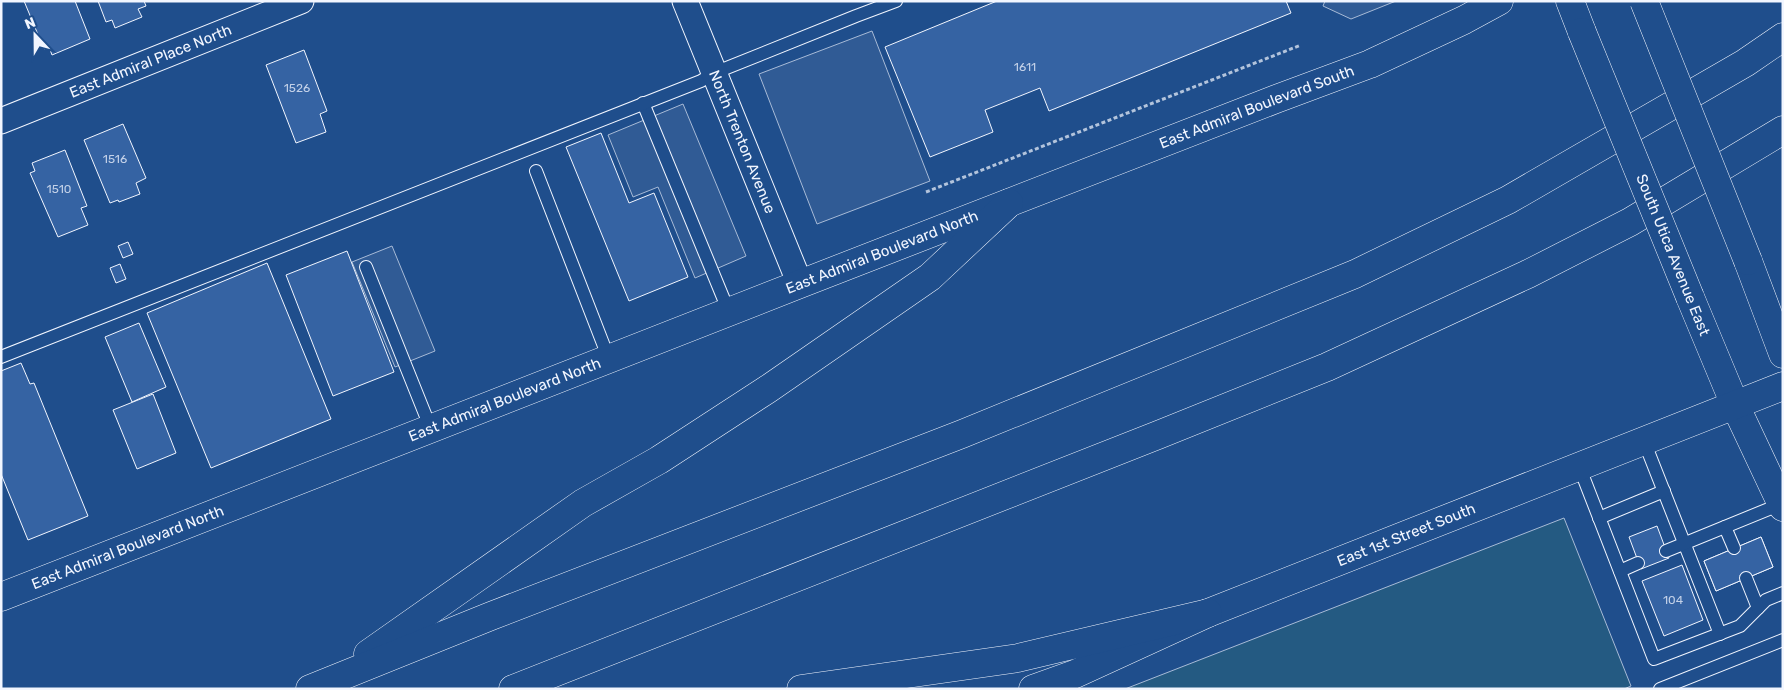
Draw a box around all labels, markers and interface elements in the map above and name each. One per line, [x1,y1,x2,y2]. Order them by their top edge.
north arrow [10,10,60,60]
text: N [22,14,38,33]
street label: East Admiral Place North [67,21,234,102]
house number: 1611 [1014,60,1036,74]
street label: East Admiral Boulevard South [1157,62,1357,152]
street label: North Trenton Avenue [705,68,779,216]
house number: 1526 [284,81,310,95]
house number: 1516 [103,152,127,166]
street label: South Utica Avenue East [1632,172,1714,338]
house number: 1510 [47,182,71,196]
street label: East Admiral Boulevard North [783,207,981,298]
street label: East Admiral Boulevard North [406,354,603,445]
street label: East 1st Street South [1334,499,1478,570]
street label: East Admiral Boulevard North [29,502,226,593]
house number: 104 [1663,593,1684,607]

